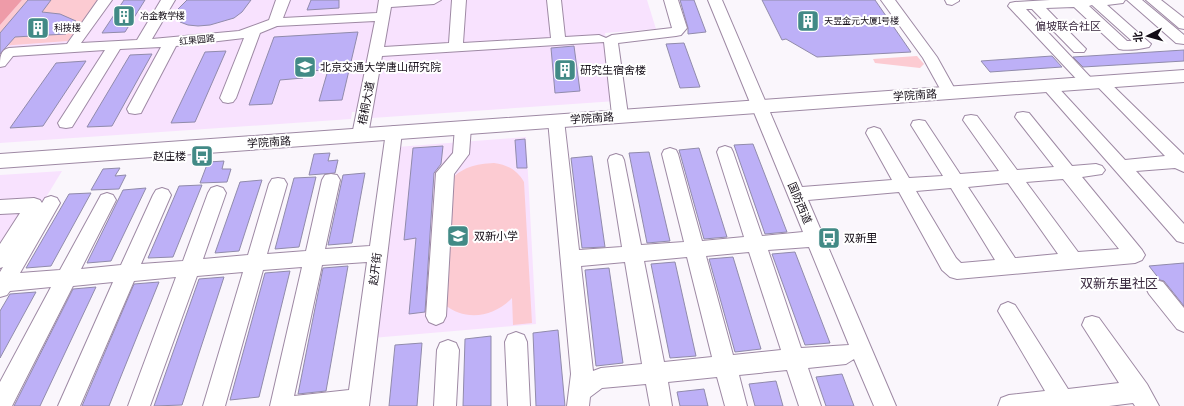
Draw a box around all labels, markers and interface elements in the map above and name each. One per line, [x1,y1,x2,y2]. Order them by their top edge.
building icon: 冶金教学楼 [111,3,137,29]
building icon: 天昱金元大厦1号楼 [795,8,821,34]
place label: 冶金教学楼 [140,11,185,22]
building icon: 科技楼 [25,15,51,41]
place label: 天昱金元大厦1号楼 [824,16,899,27]
north arrow [1128,16,1168,56]
district label: 偏坡联合社区 [1035,20,1101,33]
place label: 科技楼 [54,23,81,34]
text: 北 [1132,31,1146,43]
street label: 红果园路 [179,33,216,48]
school or university icon: 北京交通大学唐山研究院 [292,54,318,80]
building icon: 研究生宿舍楼 [552,57,578,83]
place label: 北京交通大学唐山研究院 [320,61,441,74]
place label: 研究生宿舍楼 [580,64,646,77]
street label: 梧桐大道 [356,80,377,126]
street label: 学院南路 [893,87,937,104]
street label: 学院南路 [570,110,614,127]
street label: 学院南路 [247,134,291,151]
bus stop icon: 赵庄楼 [189,143,215,169]
place label: 赵庄楼 [153,150,186,163]
street label: 国防西道 [785,180,814,226]
school or university icon: 双新小学 [445,223,471,249]
bus stop icon: 双新里 [816,225,842,251]
place label: 双新小学 [474,230,518,243]
place label: 双新里 [844,232,877,245]
street label: 赵开街 [367,252,384,286]
district label: 双新东里社区 [1080,276,1158,292]

